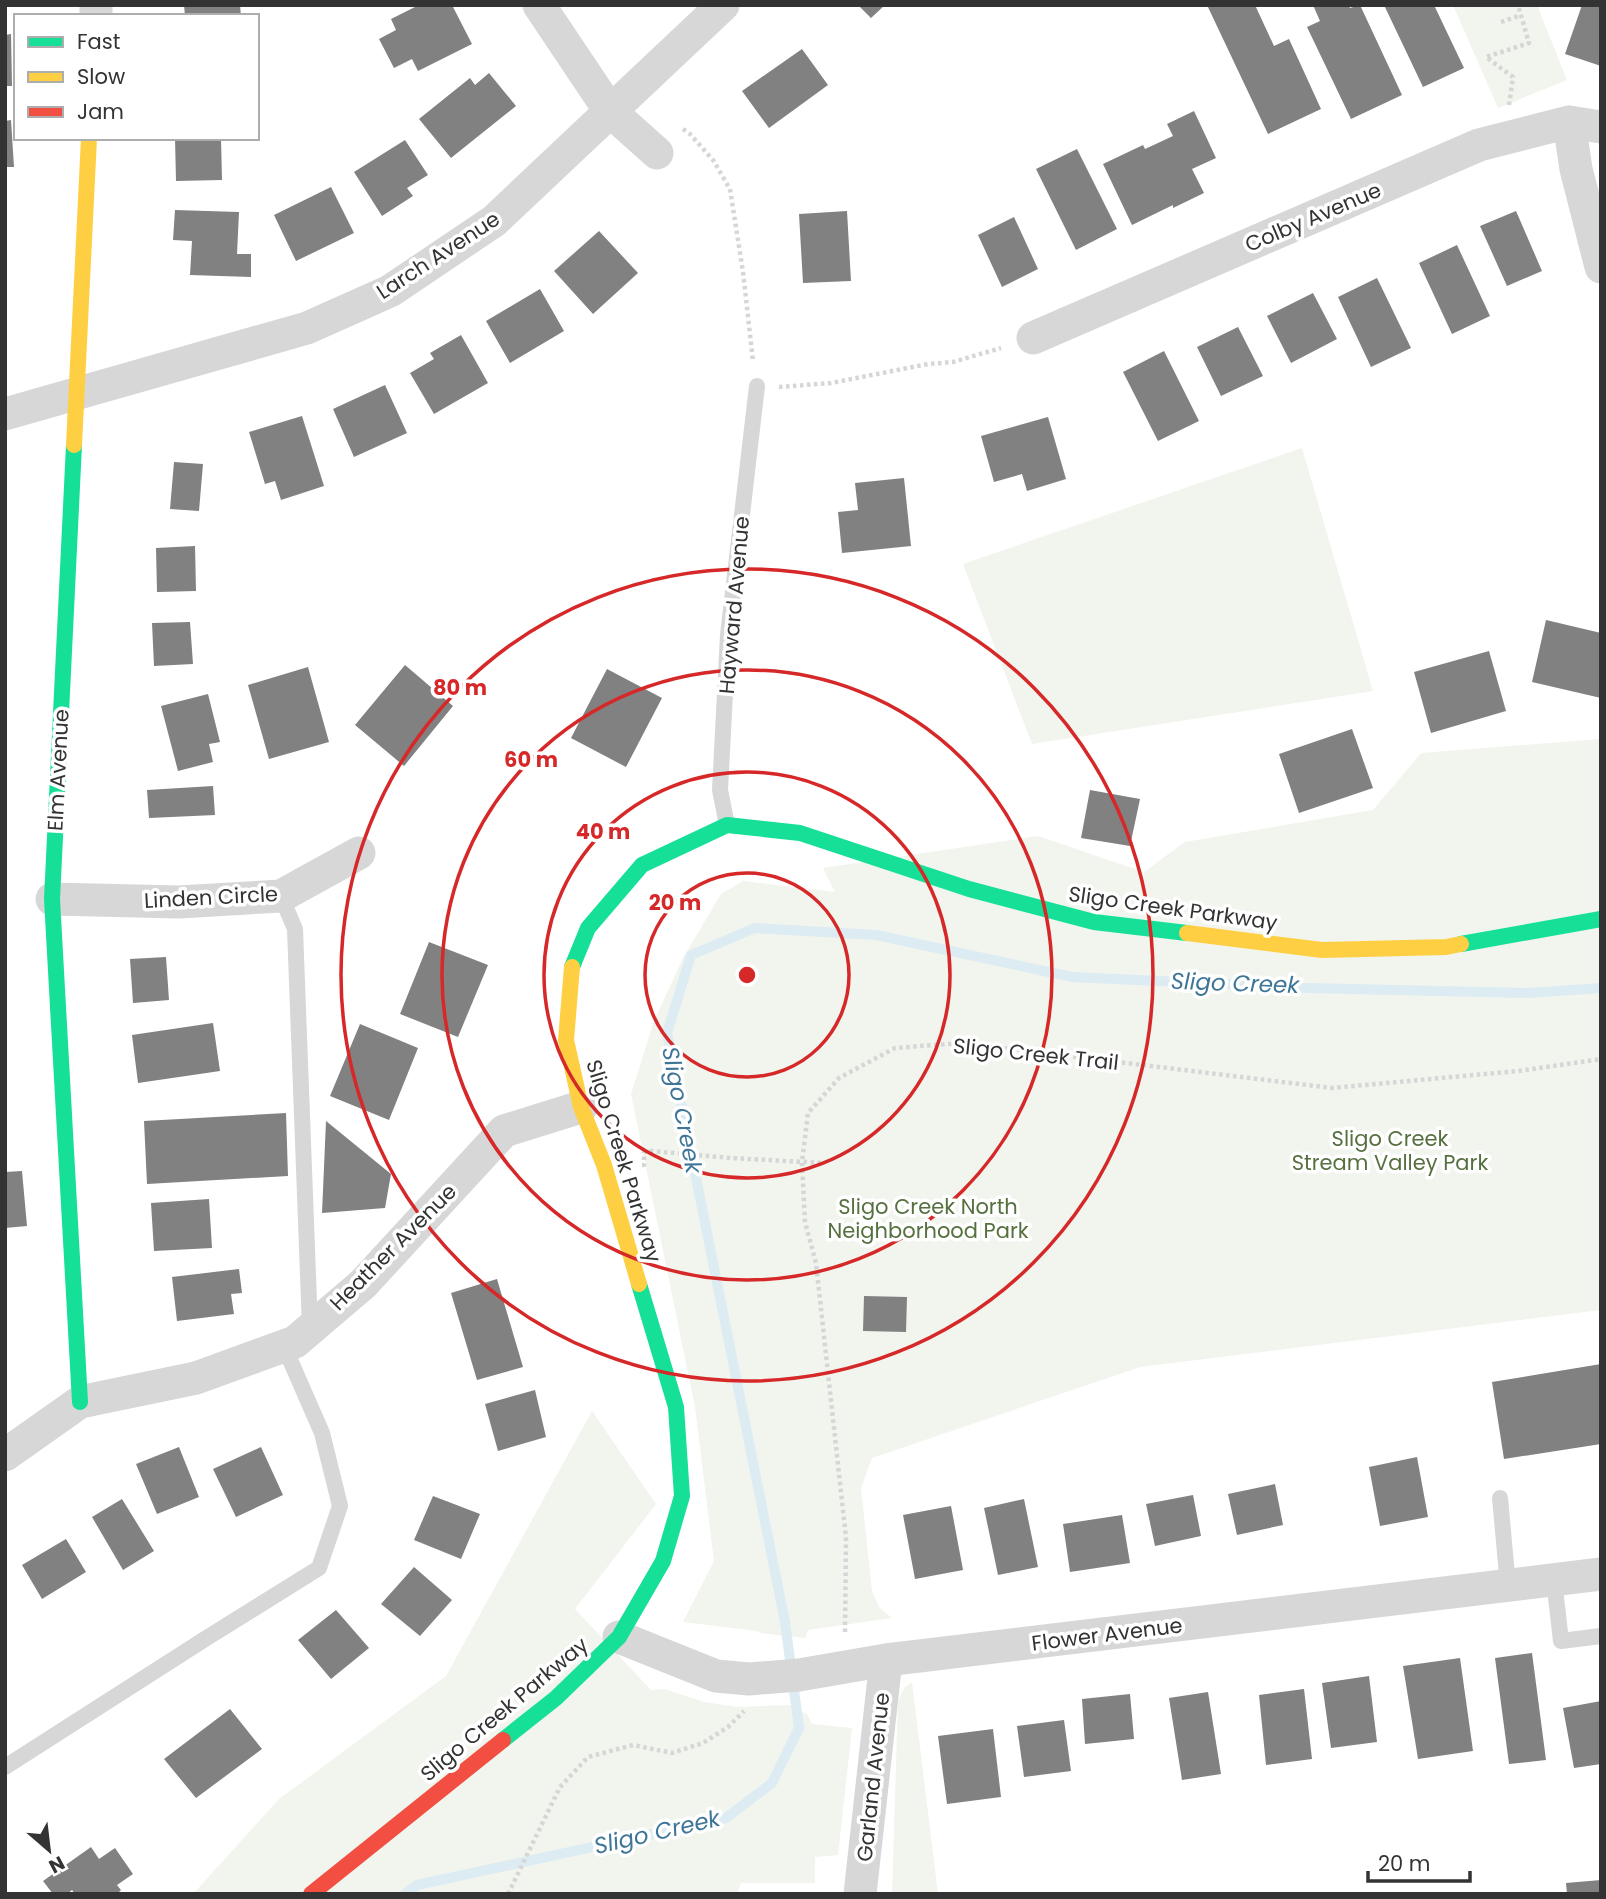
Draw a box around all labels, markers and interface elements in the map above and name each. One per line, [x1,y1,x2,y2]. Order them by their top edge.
legend [14,14,259,140]
text: Fast [77,27,120,56]
text: Slow [77,62,125,91]
text: Jam [77,97,124,126]
street label: Colby Avenue [1240,175,1386,259]
street label: Larch Avenue [371,204,505,306]
street label: Hayward Avenue [712,515,756,695]
text: 80 m [433,673,487,702]
street label: Elm Avenue [40,708,76,832]
text: 60 m [504,745,558,774]
text: 40 m [576,817,630,846]
street label: Linden Circle [143,879,279,915]
street label: Sligo Creek Parkway [1067,879,1279,937]
text: 20 m [649,888,701,917]
centre of rings [735,963,759,987]
water label: Sligo Creek [1170,965,1301,1001]
street label: Sligo Creek Trail [952,1031,1120,1077]
water label: Sligo Creek [654,1044,710,1177]
street label: Sligo Creek Parkway [579,1056,669,1266]
park label: Sligo Creek Stream Valley Park [1292,1124,1488,1177]
street label: Heather Avenue [323,1177,463,1317]
park label: Sligo Creek North Neighborhood Park [827,1192,1029,1245]
street label: Flower Avenue [1030,1610,1184,1658]
street label: Sligo Creek Parkway [414,1630,594,1788]
street label: Garland Avenue [850,1691,896,1863]
water label: Sligo Creek [591,1802,724,1862]
north arrow [14,1815,84,1885]
scale bar [1368,1840,1470,1884]
text: N [44,1849,69,1880]
text: 20 m [1378,1849,1431,1878]

